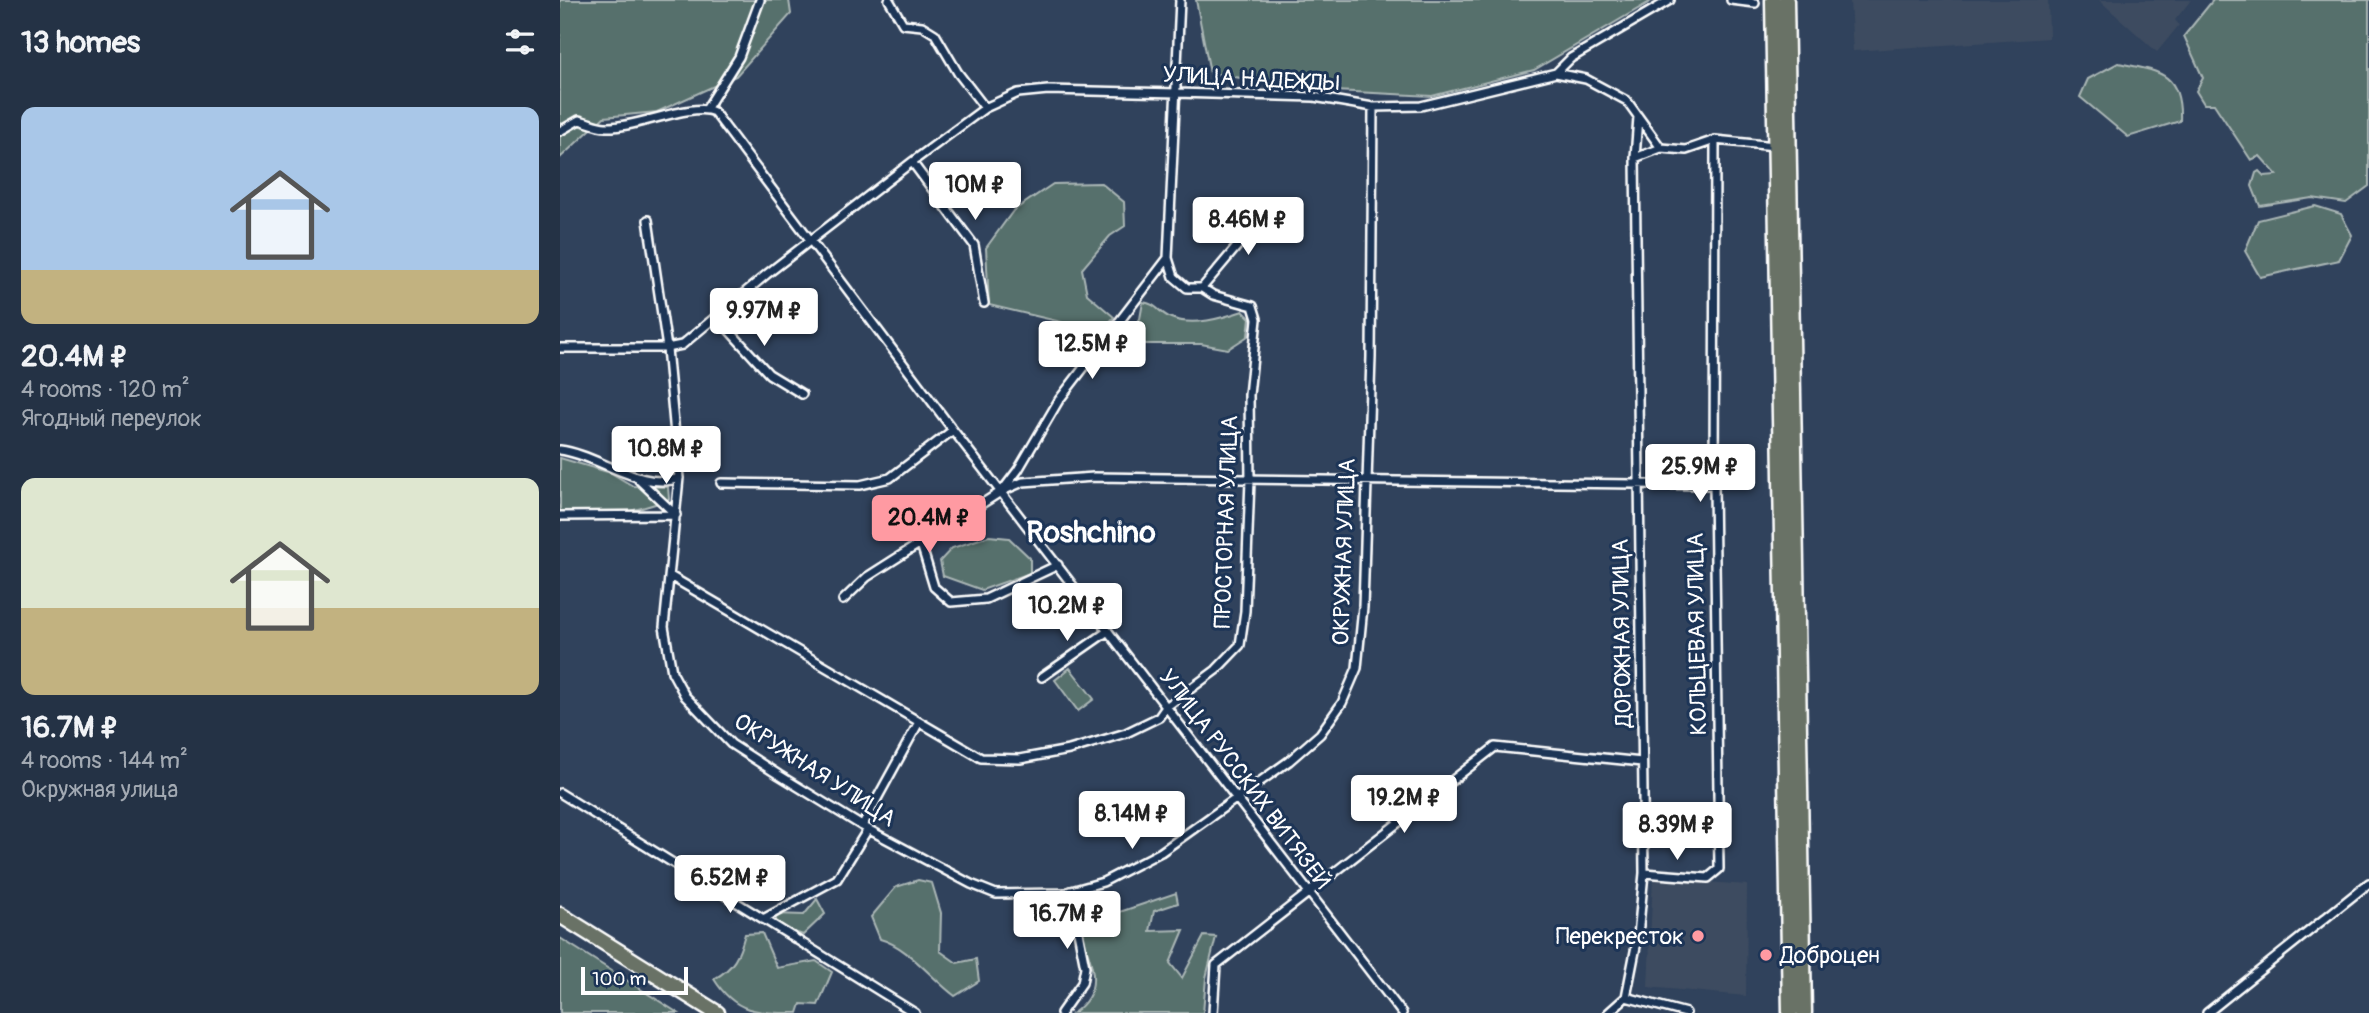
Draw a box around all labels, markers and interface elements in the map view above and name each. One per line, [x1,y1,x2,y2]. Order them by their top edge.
icon: filters [501,23,539,61]
text: 13 homes [21,24,140,61]
street label: УЛИЦА НАДЕЖДЫ [1162,60,1340,98]
icon: home [217,152,343,278]
pin: 10M ₽ [926,162,1024,222]
text: 10M ₽ [945,170,1005,199]
pin: 8.46M ₽ [1183,198,1313,257]
text: 8.46M ₽ [1209,205,1287,234]
pin: 9.97M ₽ [699,288,829,348]
text: 9.97M ₽ [726,296,802,325]
pin: 12.5M ₽ [1027,322,1157,381]
text: 12.5M ₽ [1055,329,1129,358]
text: 20.4M ₽ [21,338,128,375]
text: 4 rooms · 120 m² [21,375,190,404]
text: Ягодный переулок [21,404,202,433]
street label: ПРОСТОРНАЯ УЛИЦА [1208,415,1244,629]
pin: 10.8M ₽ [601,426,731,486]
text: 10.8M ₽ [628,434,704,463]
pin: 25.9M ₽ [1635,444,1765,504]
text: 25.9M ₽ [1661,452,1739,481]
street label: ОКРУЖНАЯ УЛИЦА [1326,458,1362,646]
pin: 20.4M ₽ [864,496,994,555]
text: 20.4M ₽ [888,503,970,532]
district label: Roshchino [1026,514,1156,551]
icon: home [217,523,343,649]
street label: КОЛЬЦЕВАЯ УЛИЦА [1681,532,1713,736]
street label: ДОРОЖНАЯ УЛИЦА [1606,538,1638,729]
pin: 10.2M ₽ [1002,584,1132,643]
text: 10.2M ₽ [1028,591,1106,620]
street label: УЛИЦА РУССКИХ ВИТЯЗЕЙ [1153,663,1337,895]
street label: ОКРУЖНАЯ УЛИЦА [729,707,902,833]
text: 16.7M ₽ [21,709,119,746]
text: 4 rooms · 144 m² [21,746,188,775]
text: Окружная улица [21,775,178,804]
pin: 19.2M ₽ [1339,776,1469,835]
text: 19.2M ₽ [1367,783,1441,812]
pin: 8.14M ₽ [1067,792,1197,851]
text: 8.14M ₽ [1095,799,1169,828]
pin: 8.39M ₽ [1612,802,1742,862]
text: 8.39M ₽ [1639,810,1715,839]
pin: 6.52M ₽ [665,856,795,915]
text: 6.52M ₽ [690,863,770,892]
pin: 16.7M ₽ [1002,892,1132,951]
text: 16.7M ₽ [1030,899,1104,928]
place label: Перекресток [1556,922,1684,951]
marker: Перекресток [1690,928,1706,944]
place label: Доброцен [1779,941,1880,970]
marker: Доброцен [1758,947,1774,963]
scale bar [581,964,688,996]
text: 100 m [592,967,646,991]

